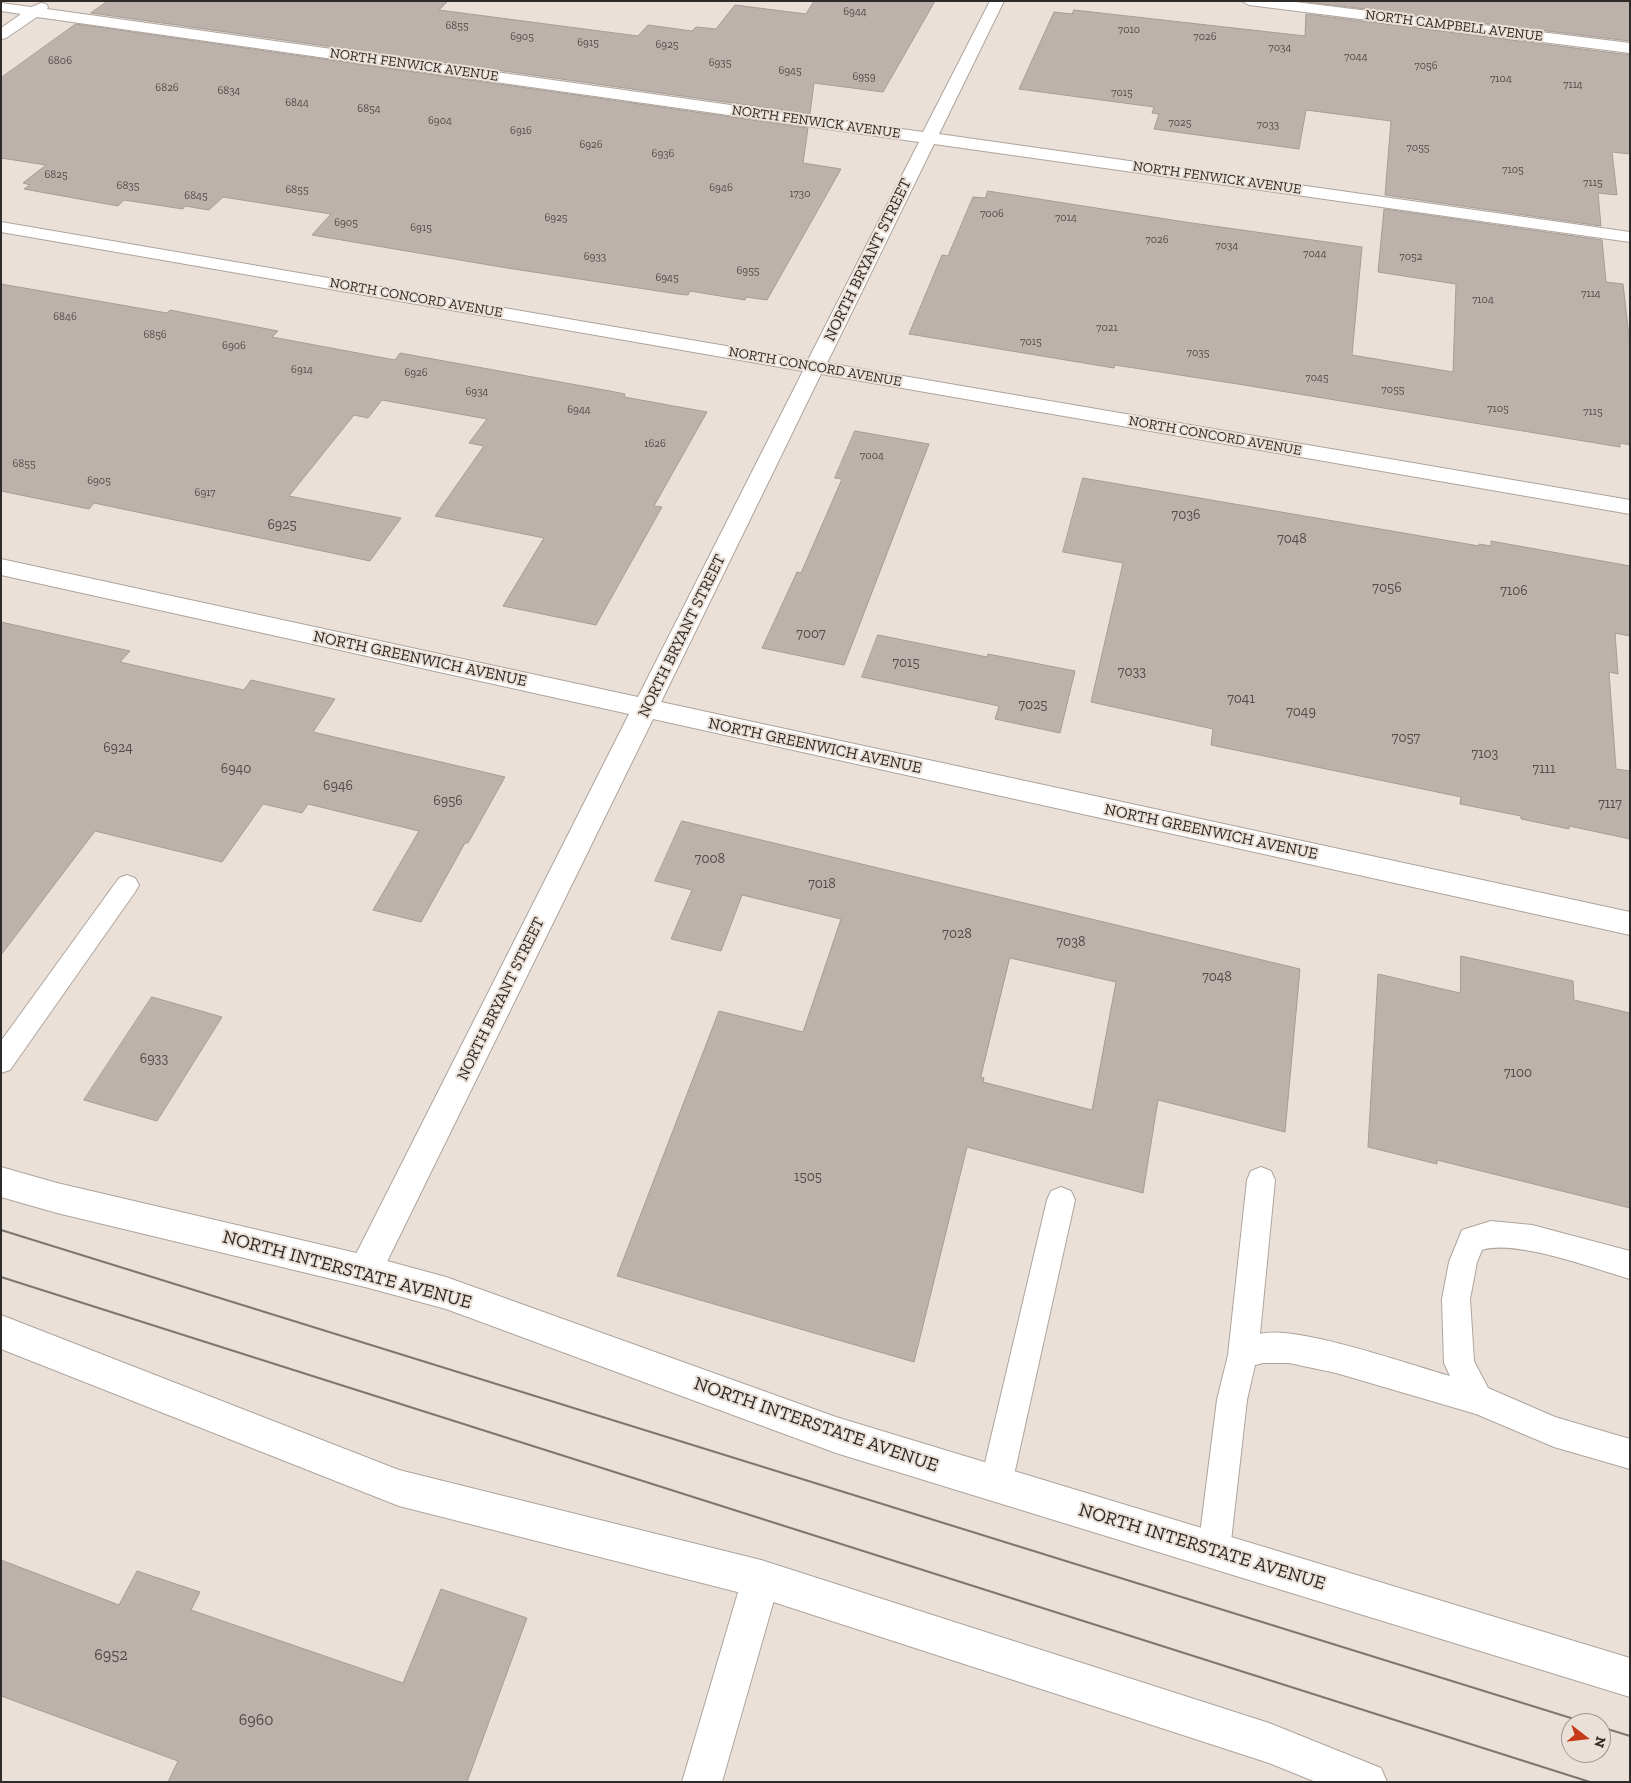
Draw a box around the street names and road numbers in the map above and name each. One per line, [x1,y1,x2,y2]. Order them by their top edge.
street label: NORTH CAMPBELL AVENUE [1364,7,1544,45]
street label: NORTH FENWICK AVENUE [329,45,499,85]
street label: NORTH FENWICK AVENUE [731,102,901,142]
street label: NORTH FENWICK AVENUE [1132,158,1302,198]
street label: NORTH BRYANT STREET [820,175,916,345]
street label: NORTH CONCORD AVENUE [328,275,504,321]
street label: NORTH CONCORD AVENUE [727,344,903,390]
street label: NORTH CONCORD AVENUE [1127,413,1303,459]
street label: NORTH BRYANT STREET [634,551,730,721]
street label: NORTH GREENWICH AVENUE [312,627,528,691]
street label: NORTH GREENWICH AVENUE [707,714,923,778]
street label: NORTH GREENWICH AVENUE [1103,800,1319,864]
street label: NORTH BRYANT STREET [453,914,549,1084]
street label: NORTH INTERSTATE AVENUE [220,1226,474,1314]
street label: NORTH INTERSTATE AVENUE [691,1372,941,1478]
street label: NORTH INTERSTATE AVENUE [1076,1499,1328,1595]

